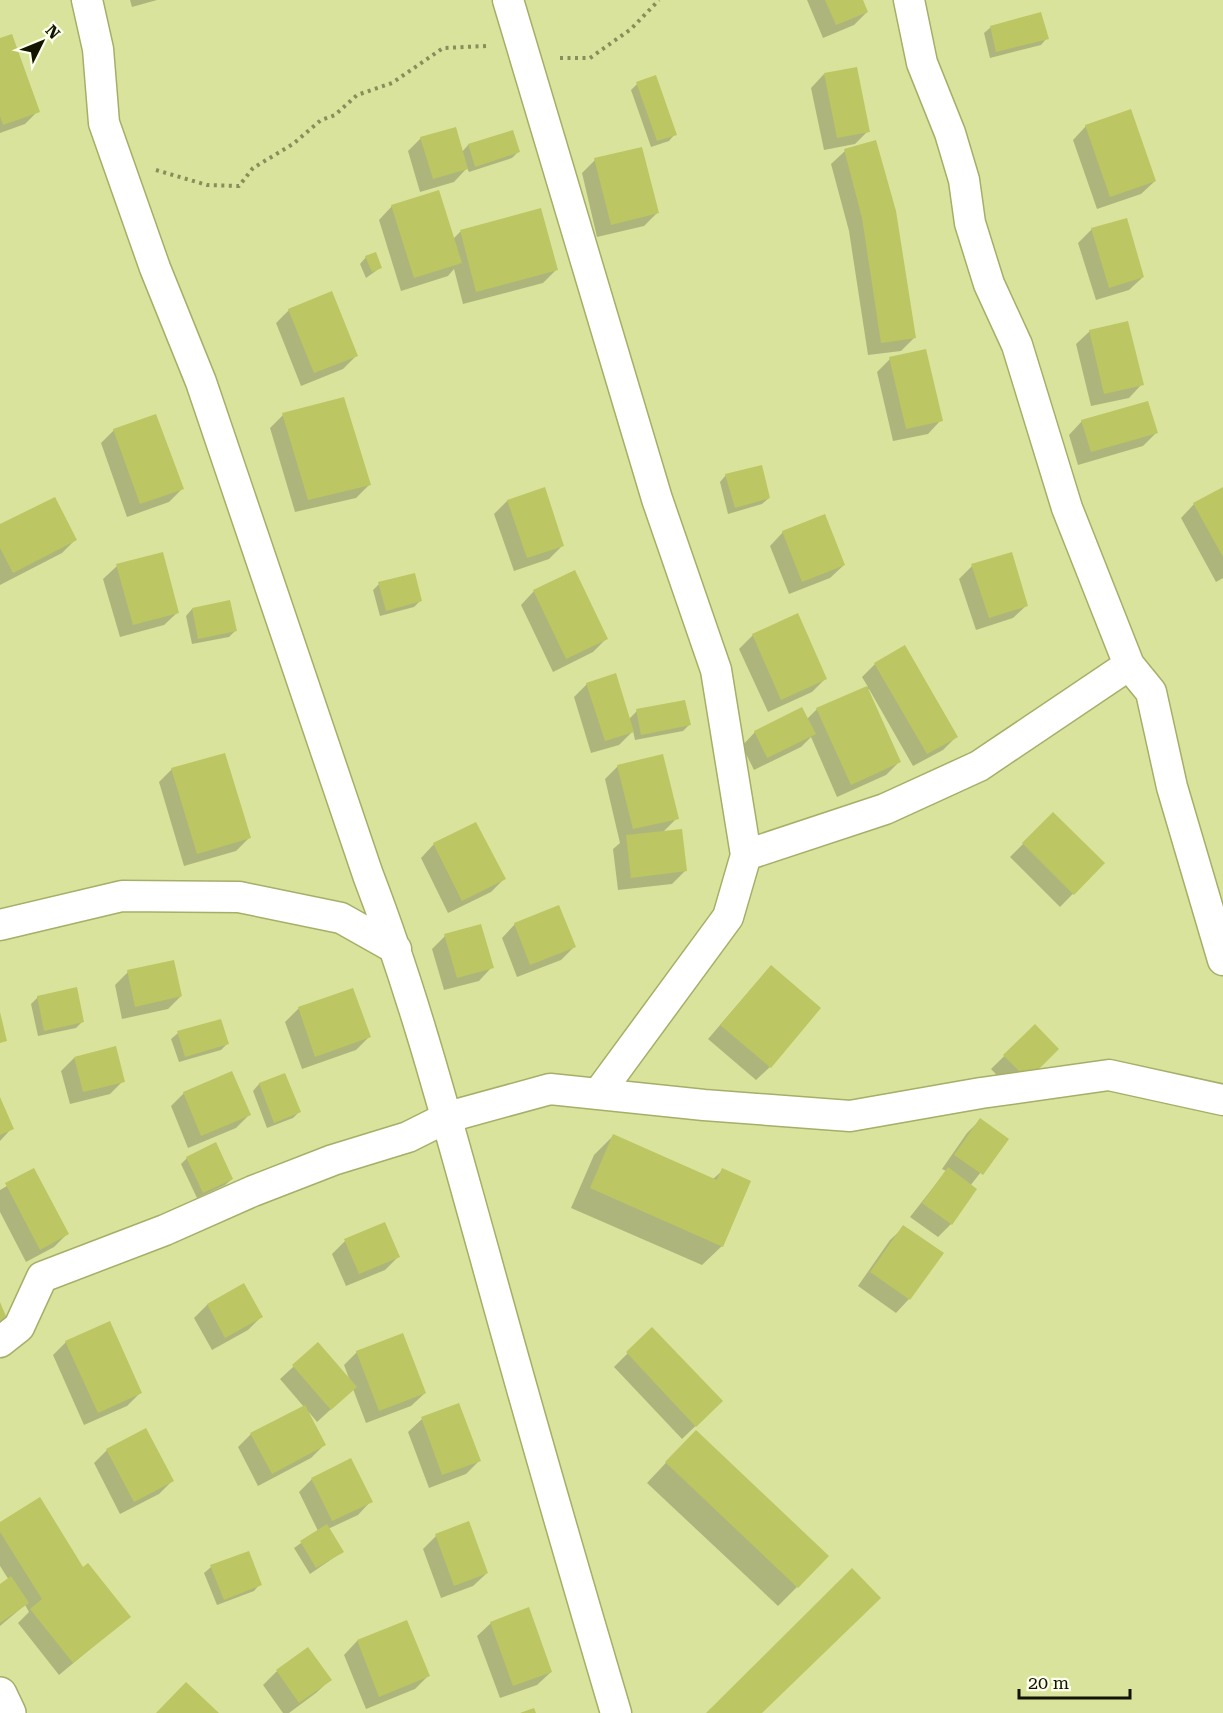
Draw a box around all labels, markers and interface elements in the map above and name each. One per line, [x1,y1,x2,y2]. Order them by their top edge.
north arrow [12,12,72,72]
text: N [41,21,64,43]
scale bar [1019,1662,1130,1700]
text: 20 m [1028,1672,1069,1693]

